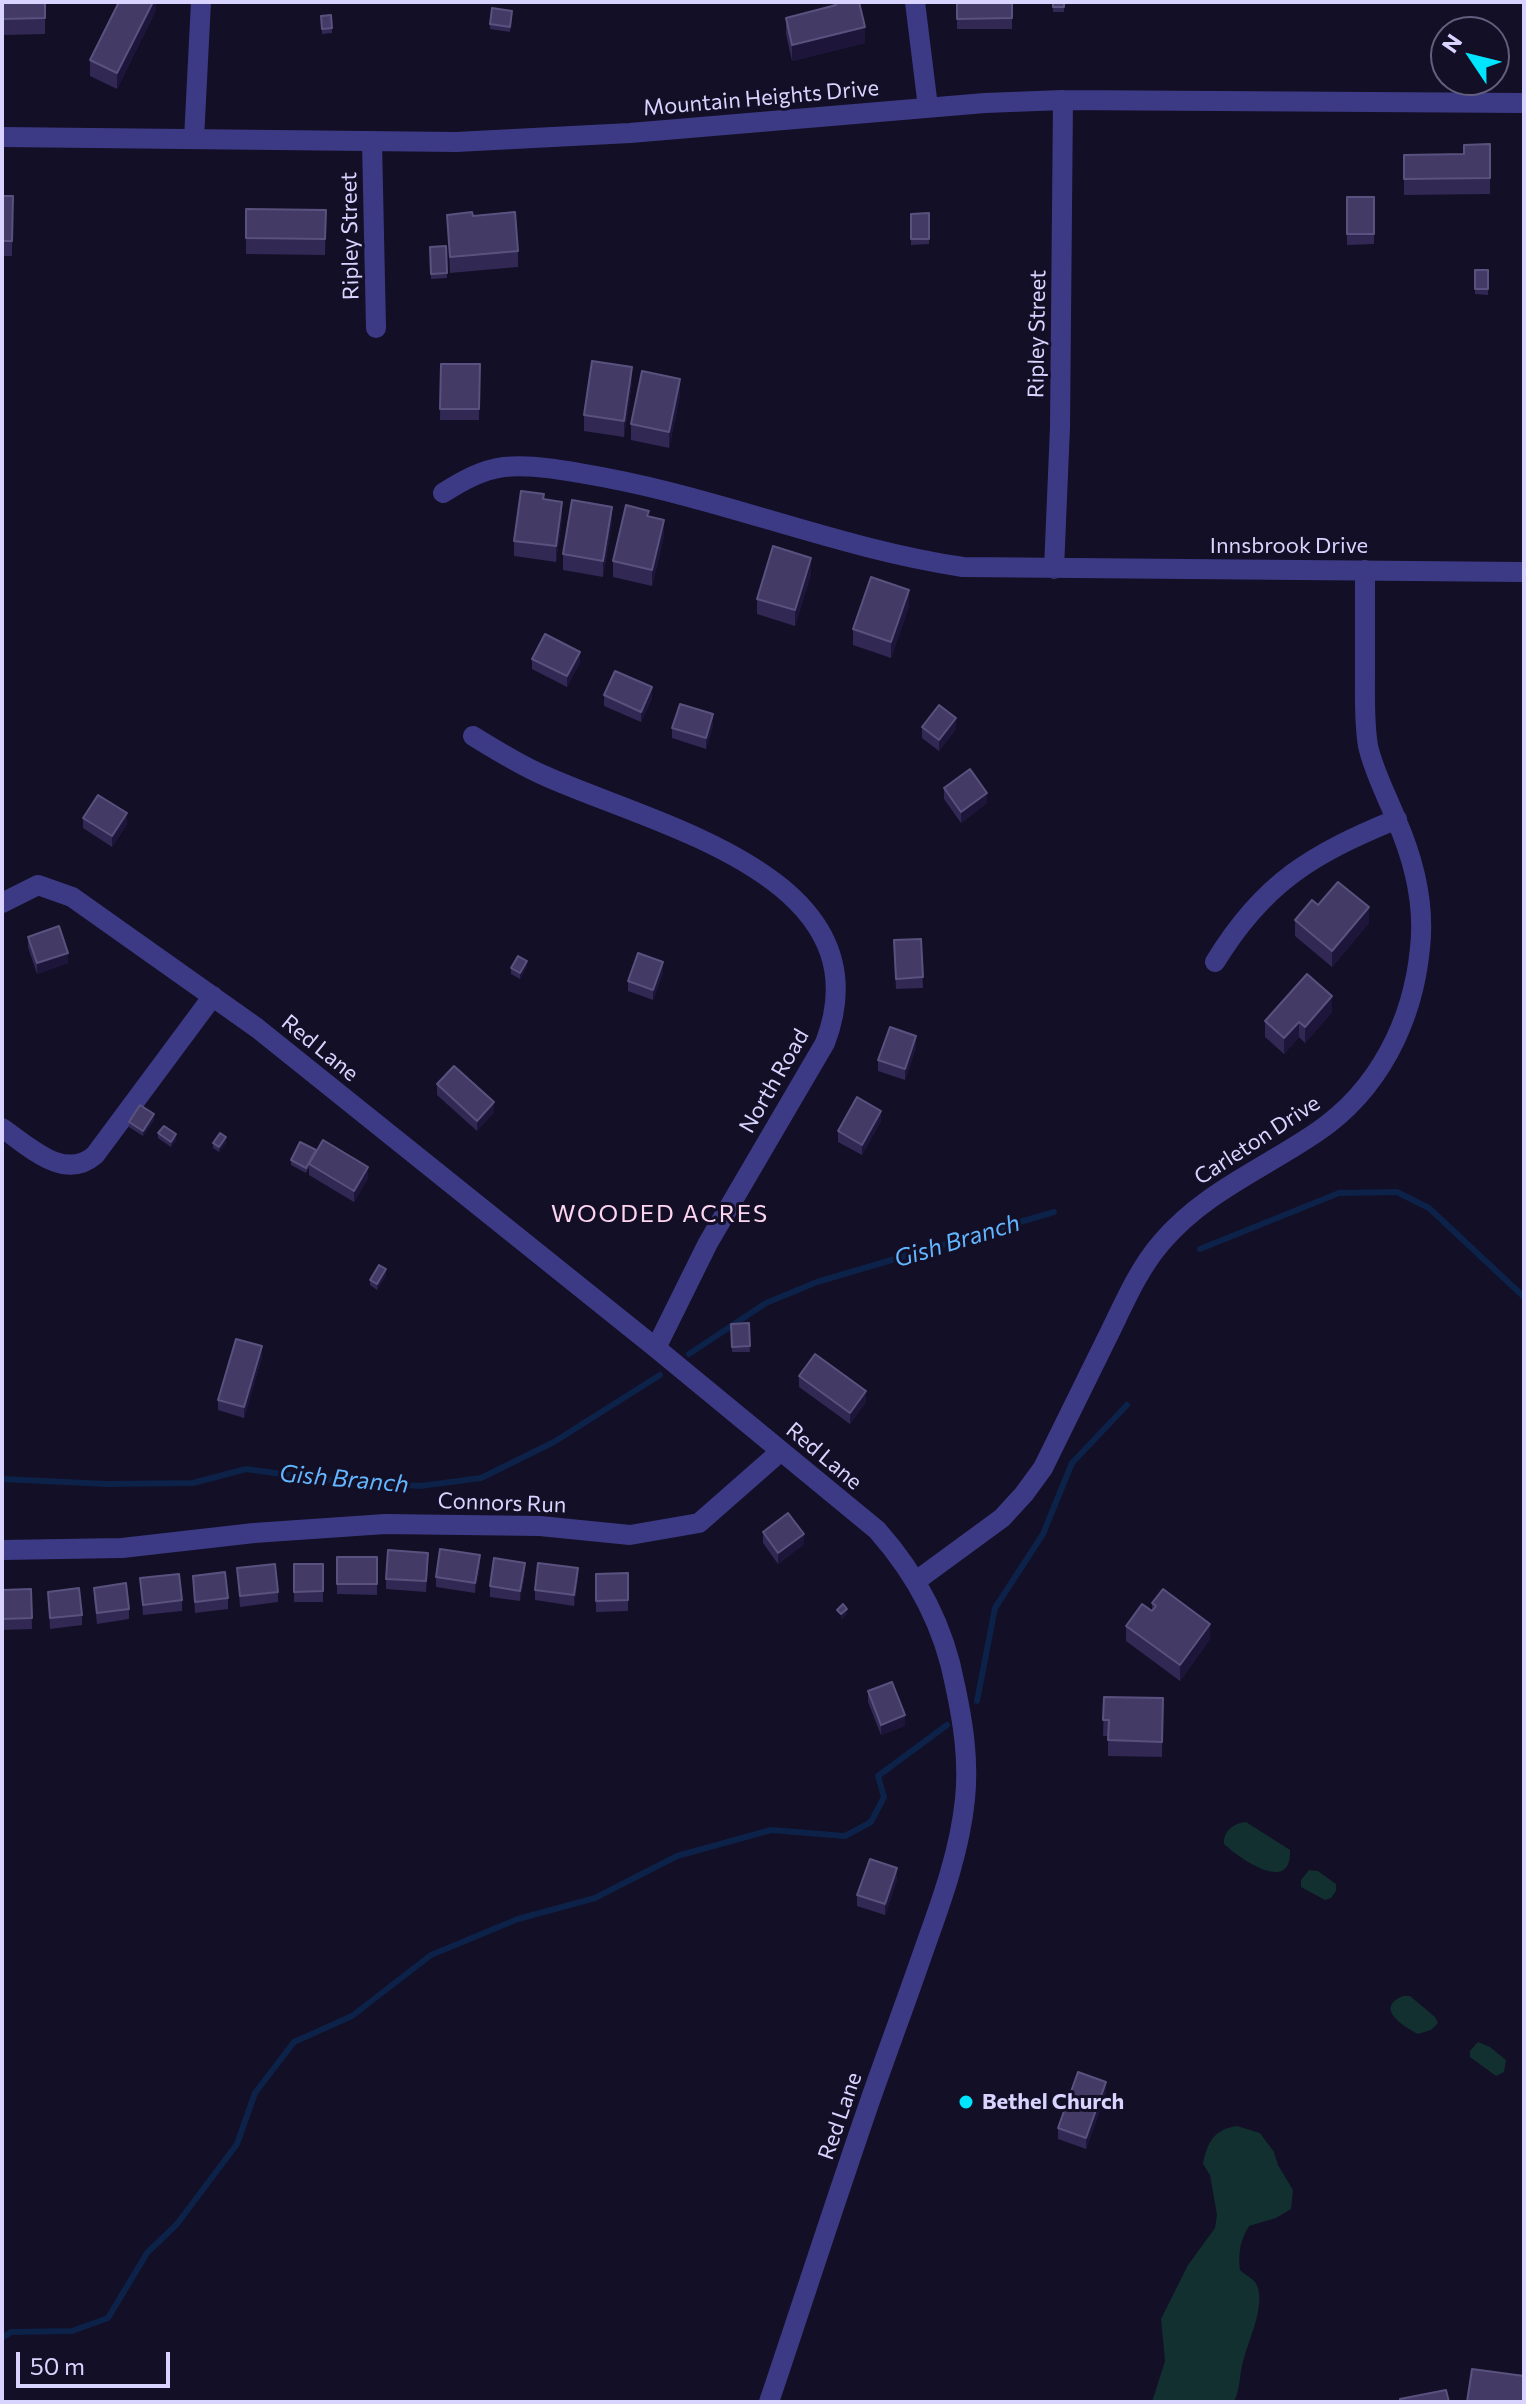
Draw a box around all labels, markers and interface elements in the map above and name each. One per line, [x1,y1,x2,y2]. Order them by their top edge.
north arrow [1430,16,1510,96]
text: N [1436,29,1467,58]
street label: Mountain Heights Drive [642,75,880,121]
street label: Ripley Street [336,172,364,300]
street label: Ripley Street [1023,270,1051,398]
street label: Innsbrook Drive [1210,533,1368,559]
street label: Red Lane [276,1009,364,1087]
street label: North Road [734,1024,814,1138]
street label: Carleton Drive [1189,1090,1325,1190]
district label: WOODED ACRES [551,1200,769,1228]
water label: Gish Branch [891,1208,1023,1274]
street label: Red Lane [781,1417,867,1495]
water label: Gish Branch [278,1459,410,1499]
street label: Connors Run [437,1488,567,1518]
street label: Red Lane [813,2069,867,2163]
place label: Bethel Church [982,2089,1124,2115]
marker: Bethel Church [957,2093,975,2111]
scale bar [20,2336,174,2386]
text: 50 m [30,2351,85,2380]

